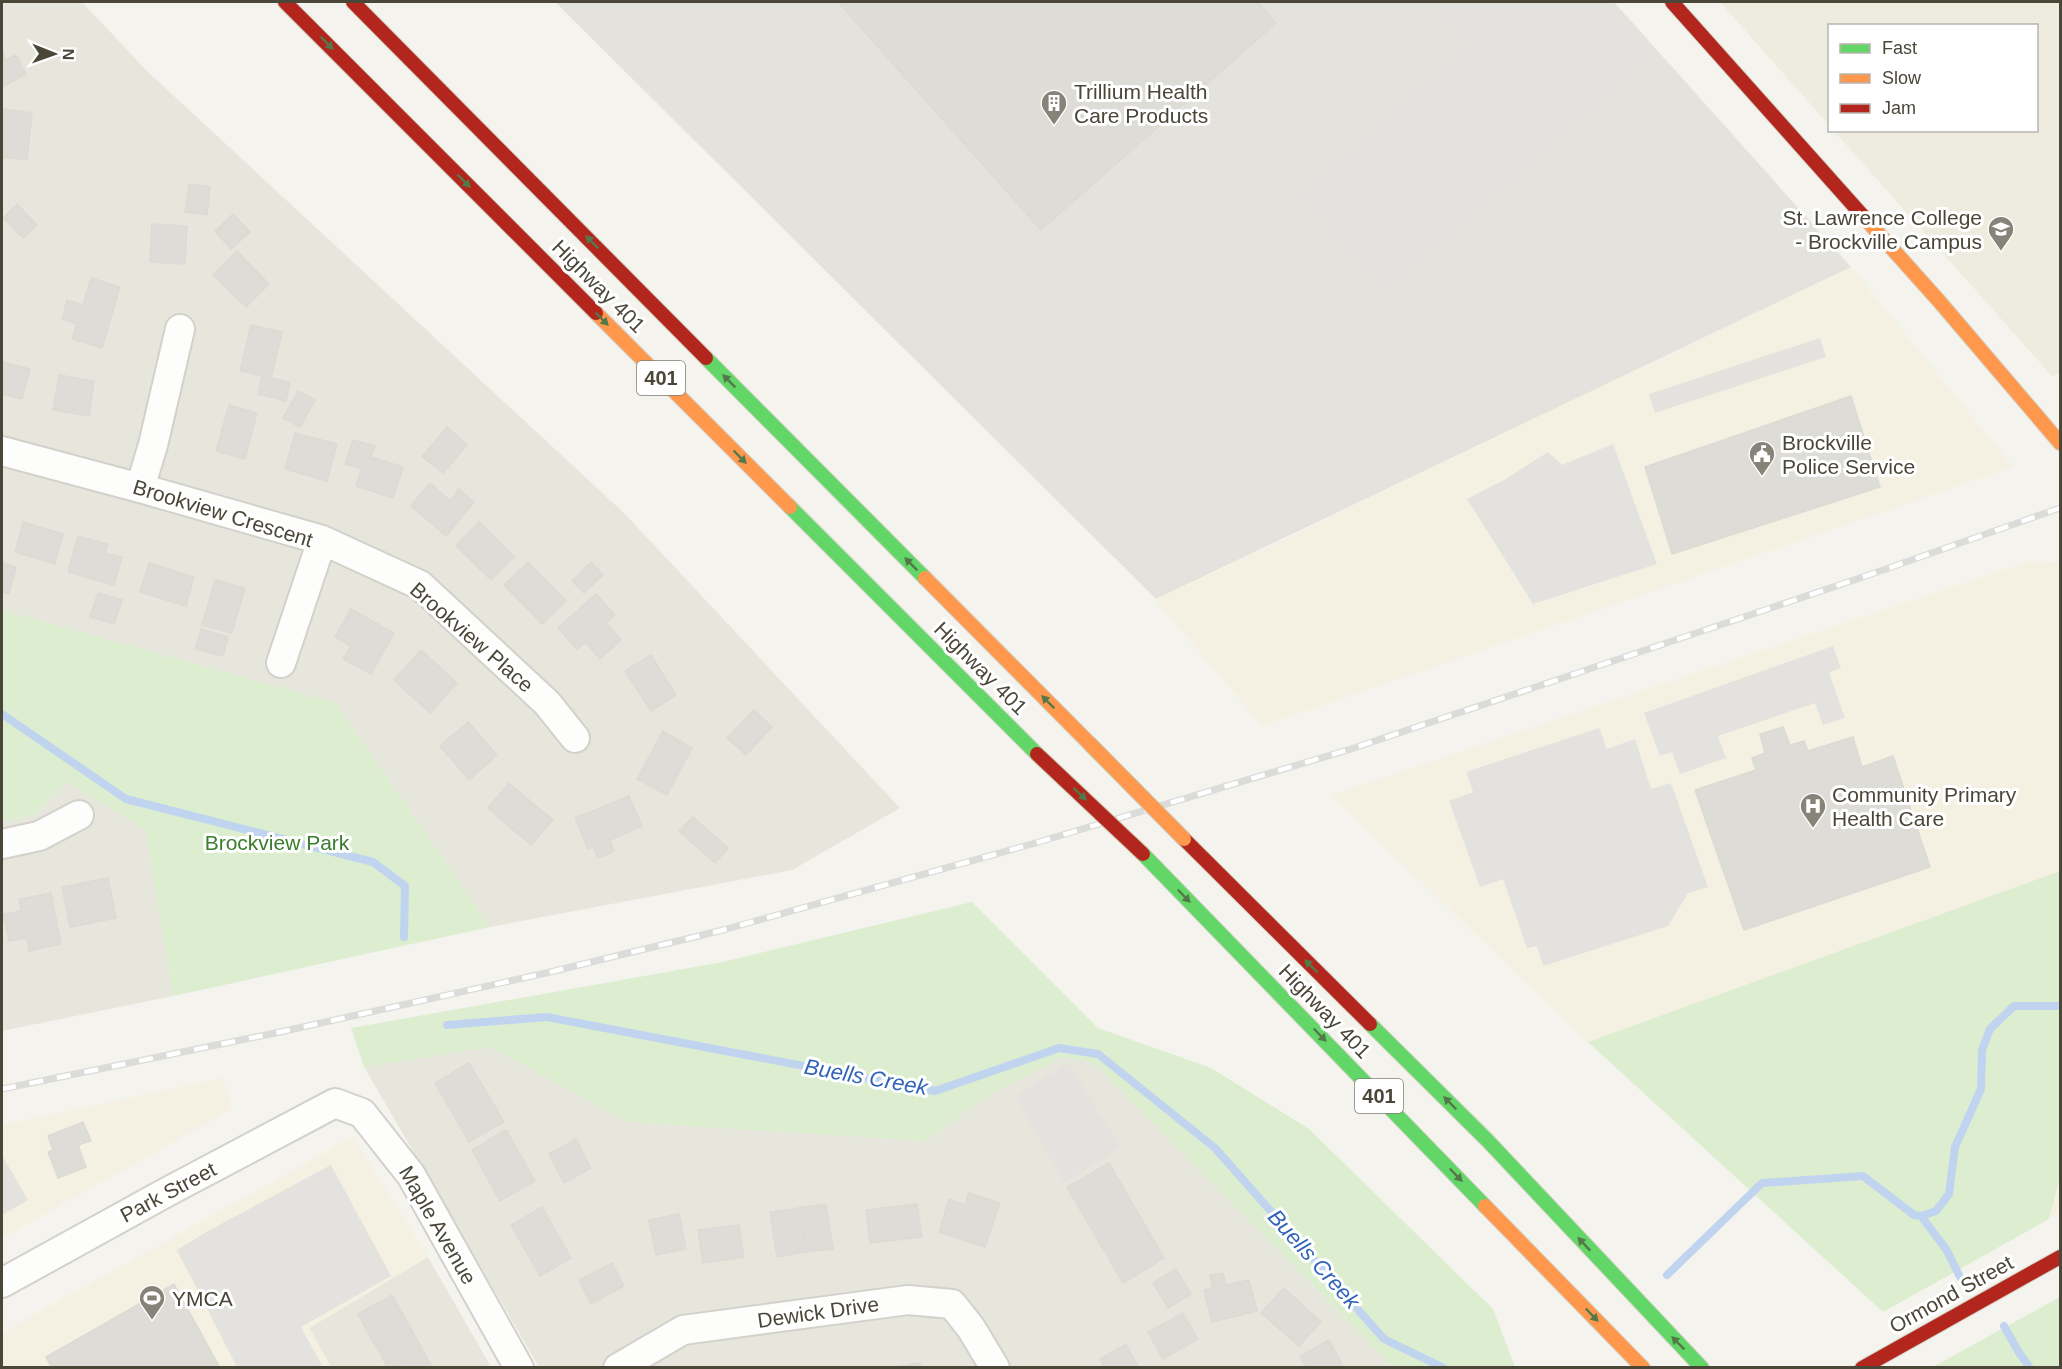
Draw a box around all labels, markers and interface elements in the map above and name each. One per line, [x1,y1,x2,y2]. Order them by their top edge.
north arrow [24,24,84,84]
legend [1828,24,2038,132]
one-way arrow [319,35,333,49]
text: Fast [1882,38,1917,58]
text: N [60,48,77,60]
text: Slow [1882,68,1922,88]
place label: Trillium Health Care Products [1074,80,1208,127]
building icon: Trillium Health Care Products [1039,88,1069,126]
text: Jam [1882,98,1916,118]
one-way arrow [457,173,471,187]
place label: St. Lawrence College - Brockville Campus [1782,206,1982,253]
school or university icon: St. Lawrence College - Brockville Campus [1986,214,2016,252]
street label: Highway 401 [548,235,650,337]
one-way arrow [586,236,600,250]
one-way arrow [595,311,609,325]
road number: 401 [637,361,685,395]
one-way arrow [723,374,737,388]
place label: Brockville Police Service [1782,431,1915,478]
public building icon: Brockville Police Service [1747,439,1777,477]
one-way arrow [733,449,747,463]
street label: Brookview Crescent [130,475,316,551]
one-way arrow [905,557,919,571]
street label: Brookview Place [406,577,538,697]
street label: Highway 401 [930,617,1032,719]
one-way arrow [1042,696,1056,710]
place label: Community Primary Health Care [1832,783,2017,830]
one-way arrow [1072,787,1087,801]
hospital icon: Community Primary Health Care [1798,791,1828,829]
park label: Brockview Park [205,831,350,854]
one-way arrow [1177,888,1191,903]
street label: Highway 401 [1275,959,1375,1063]
one-way arrow [1305,959,1319,973]
one-way arrow [1313,1028,1327,1043]
water label: Buells Creek [802,1054,931,1100]
road number: 401 [1355,1079,1403,1113]
one-way arrow [1442,1096,1457,1110]
street label: Park Street [116,1157,220,1227]
street label: Maple Avenue [395,1162,481,1288]
one-way arrow [1449,1168,1463,1183]
water label: Buells Creek [1263,1204,1366,1314]
one-way arrow [1578,1237,1591,1252]
street label: Ormond Street [1885,1250,2017,1337]
sports icon: YMCA [137,1283,167,1321]
place label: YMCA [172,1287,233,1310]
street label: Dewick Drive [756,1292,880,1332]
one-way arrow [1585,1308,1599,1323]
one-way arrow [1671,1336,1685,1350]

